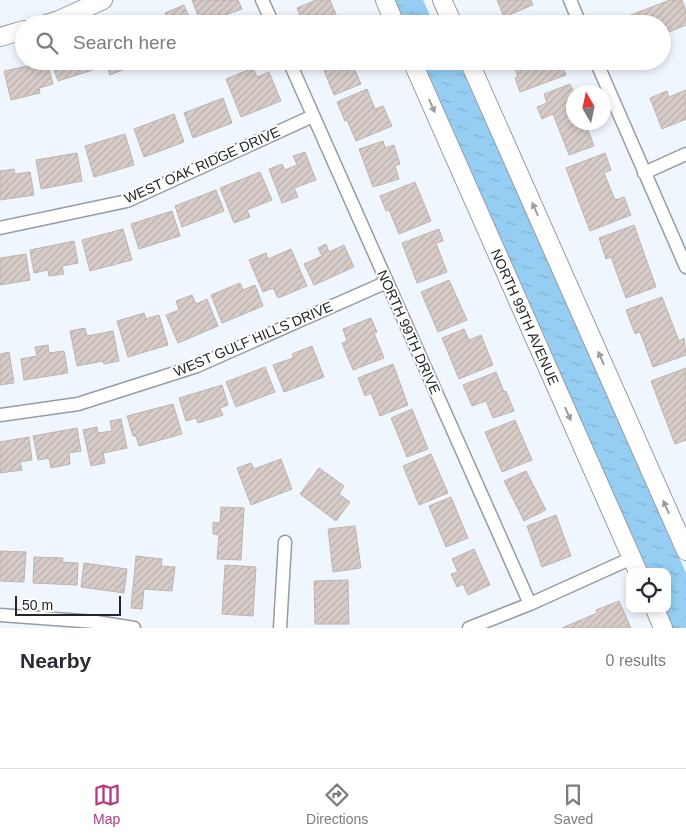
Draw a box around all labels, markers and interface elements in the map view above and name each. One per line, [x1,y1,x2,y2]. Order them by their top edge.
search box [15,15,671,70]
icon: search [33,29,61,57]
text: Search here [73,32,177,53]
north arrow [566,85,611,130]
one-way arrow [428,99,436,113]
street label: WEST OAK RIDGE DRIVE [122,123,282,207]
one-way arrow [530,202,538,216]
street label: NORTH 99TH AVENUE [488,246,562,388]
street label: NORTH 99TH DRIVE [374,267,444,397]
street label: WEST GULF HILLS DRIVE [171,298,335,380]
one-way arrow [596,351,604,365]
one-way arrow [565,407,573,421]
one-way arrow [662,500,670,514]
map controls [626,568,671,613]
button: locate [626,568,671,613]
scale bar [15,593,121,616]
text: 50 m [22,597,53,613]
text: Nearby [20,649,91,672]
text: 0 results [606,652,666,669]
tab: Map [93,781,121,827]
tab: Directions [306,781,368,827]
tab: Saved [554,781,593,827]

